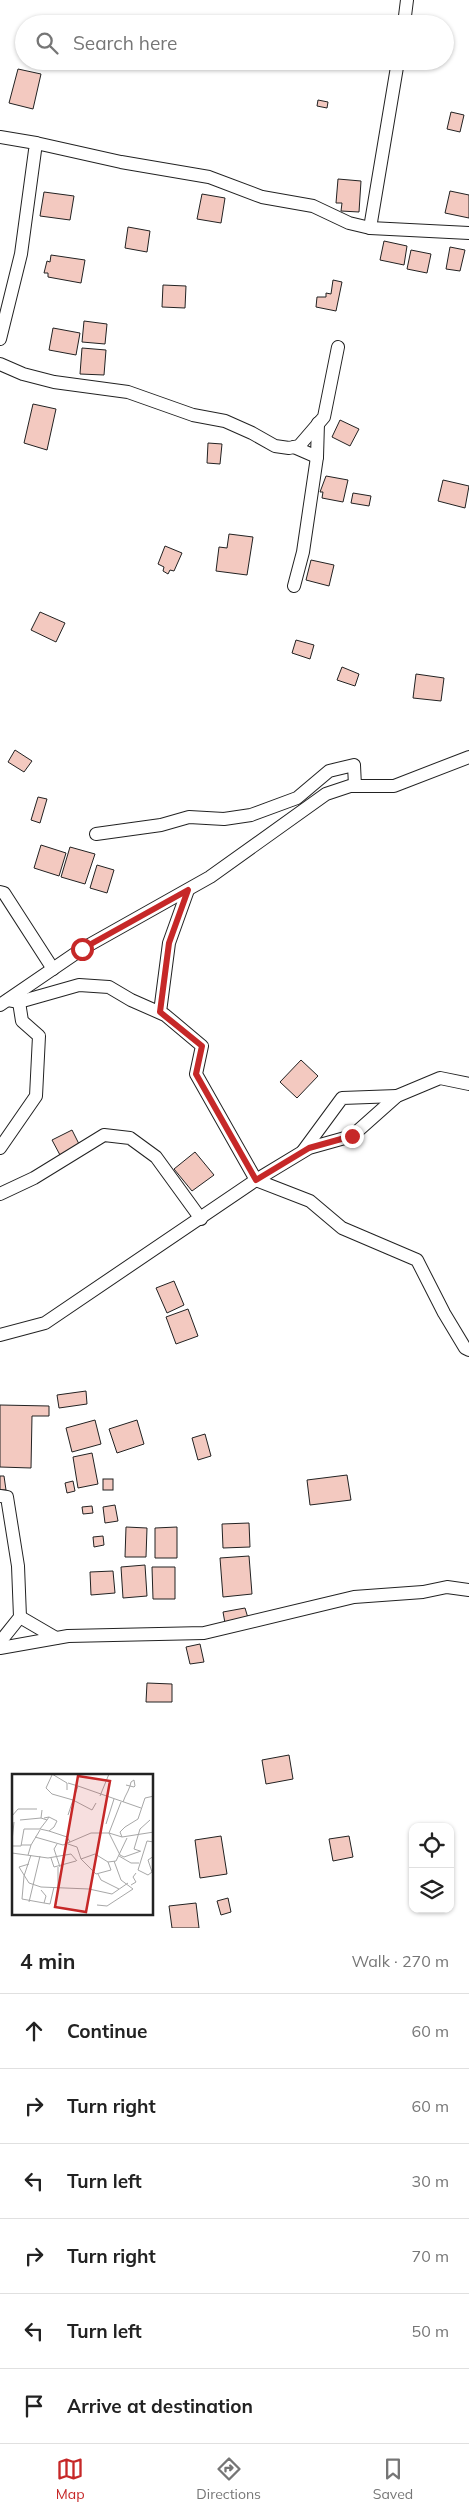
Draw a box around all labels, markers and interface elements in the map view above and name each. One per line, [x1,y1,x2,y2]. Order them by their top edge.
search box [15,15,454,70]
icon: search [33,29,61,57]
text: Search here [73,31,177,55]
route start [71,938,94,961]
route end [341,1125,364,1148]
inset map [12,1774,154,1916]
map controls [409,1823,454,1913]
button: locate [409,1823,454,1868]
button: layers [409,1868,454,1913]
text: 4 min [20,1948,75,1974]
text: Walk · 270 m [351,1951,449,1971]
icon: ahead [20,2017,48,2045]
text: Continue [67,2019,147,2043]
text: 60 m [412,2021,449,2041]
icon: right [20,2092,48,2120]
text: Turn right [67,2094,156,2118]
text: 60 m [412,2096,449,2116]
icon: left [20,2167,48,2195]
text: Turn left [67,2169,142,2193]
text: 30 m [412,2171,449,2191]
icon: right [20,2242,48,2270]
text: Turn right [67,2244,156,2268]
text: 70 m [412,2246,449,2266]
icon: left [20,2317,48,2345]
text: Turn left [67,2319,142,2343]
text: 50 m [412,2321,449,2341]
icon: arrive [20,2392,48,2420]
text: Arrive at destination [67,2394,253,2418]
tab: Map [56,2455,85,2503]
tab: Directions [196,2455,261,2503]
tab: Saved [373,2455,413,2503]

